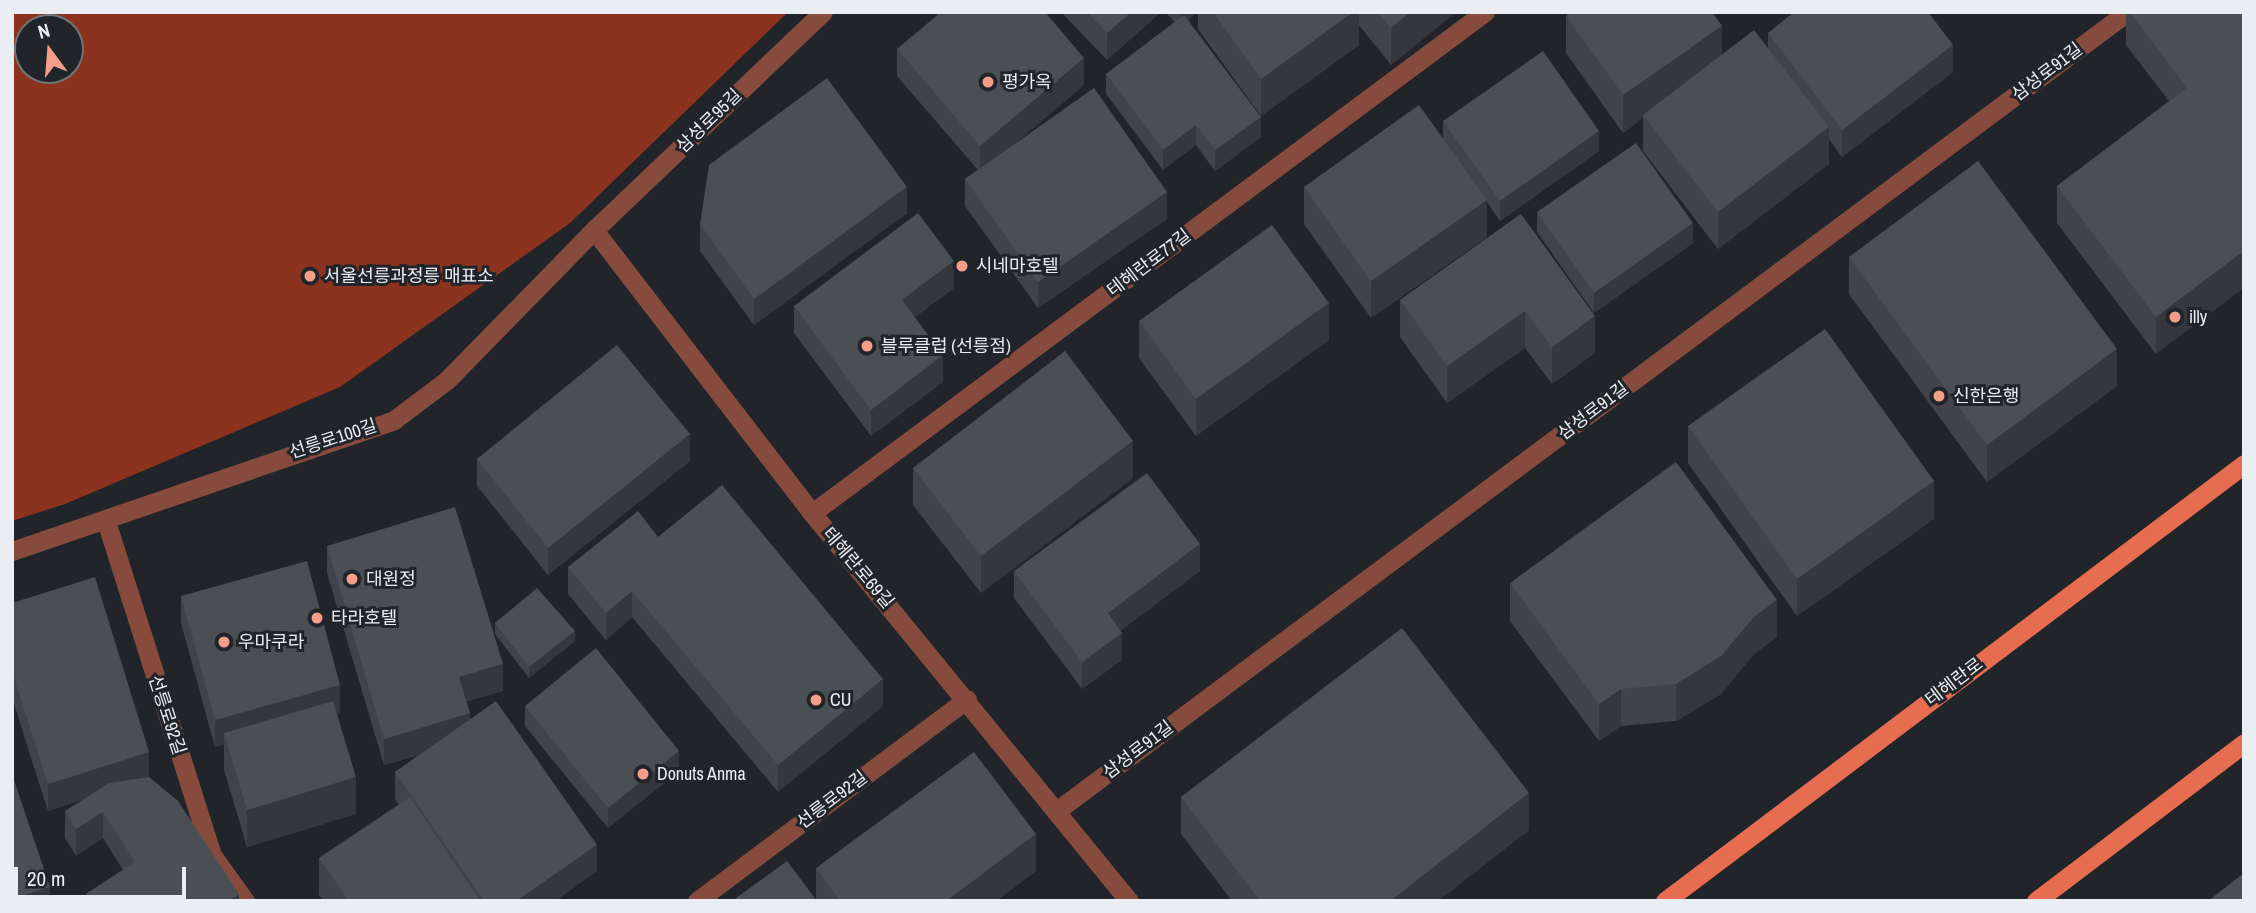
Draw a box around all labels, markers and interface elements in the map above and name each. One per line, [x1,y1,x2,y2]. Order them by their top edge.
north arrow [14,14,84,84]
text: N [35,17,53,45]
street label: 삼성로91길 [2007,39,2087,105]
place label: 평가옥 [1002,71,1052,93]
marker: 평가옥 [980,74,996,90]
street label: 삼성로95길 [672,85,746,157]
street label: 테헤란로77길 [1103,225,1195,301]
place label: 시네마호텔 [976,255,1059,277]
marker: 시네마호텔 [954,258,970,274]
place label: 서울선릉과정릉 매표소 [324,265,494,287]
marker: 서울선릉과정릉 매표소 [302,268,318,284]
place label: illy [2189,306,2207,328]
marker: illy [2167,309,2183,325]
place label: 블루클럽 (선릉점) [881,335,1011,357]
marker: 블루클럽 (선릉점) [859,338,875,354]
street label: 삼성로91길 [1553,378,1633,444]
place label: 신한은행 [1953,385,2019,407]
marker: 신한은행 [1931,388,1947,404]
street label: 선릉로100길 [286,415,380,463]
street label: 테헤란로69길 [818,523,898,613]
place label: 대원정 [366,568,416,590]
marker: 대원정 [344,571,360,587]
place label: 타라호텔 [331,607,397,629]
marker: 타라호텔 [309,610,325,626]
place label: 우마쿠라 [238,631,304,653]
marker: 우마쿠라 [216,634,232,650]
street label: 테헤란로 [1921,653,1987,711]
street label: 선릉로92길 [144,672,190,758]
place label: CU [830,689,851,711]
marker: CU [808,692,824,708]
street label: 삼성로91길 [1098,717,1178,783]
place label: Donuts Anma [657,763,746,785]
marker: Donuts Anma [635,766,651,782]
street label: 선릉로92길 [792,767,872,833]
scale bar [18,853,189,897]
text: 20 m [27,864,65,893]

